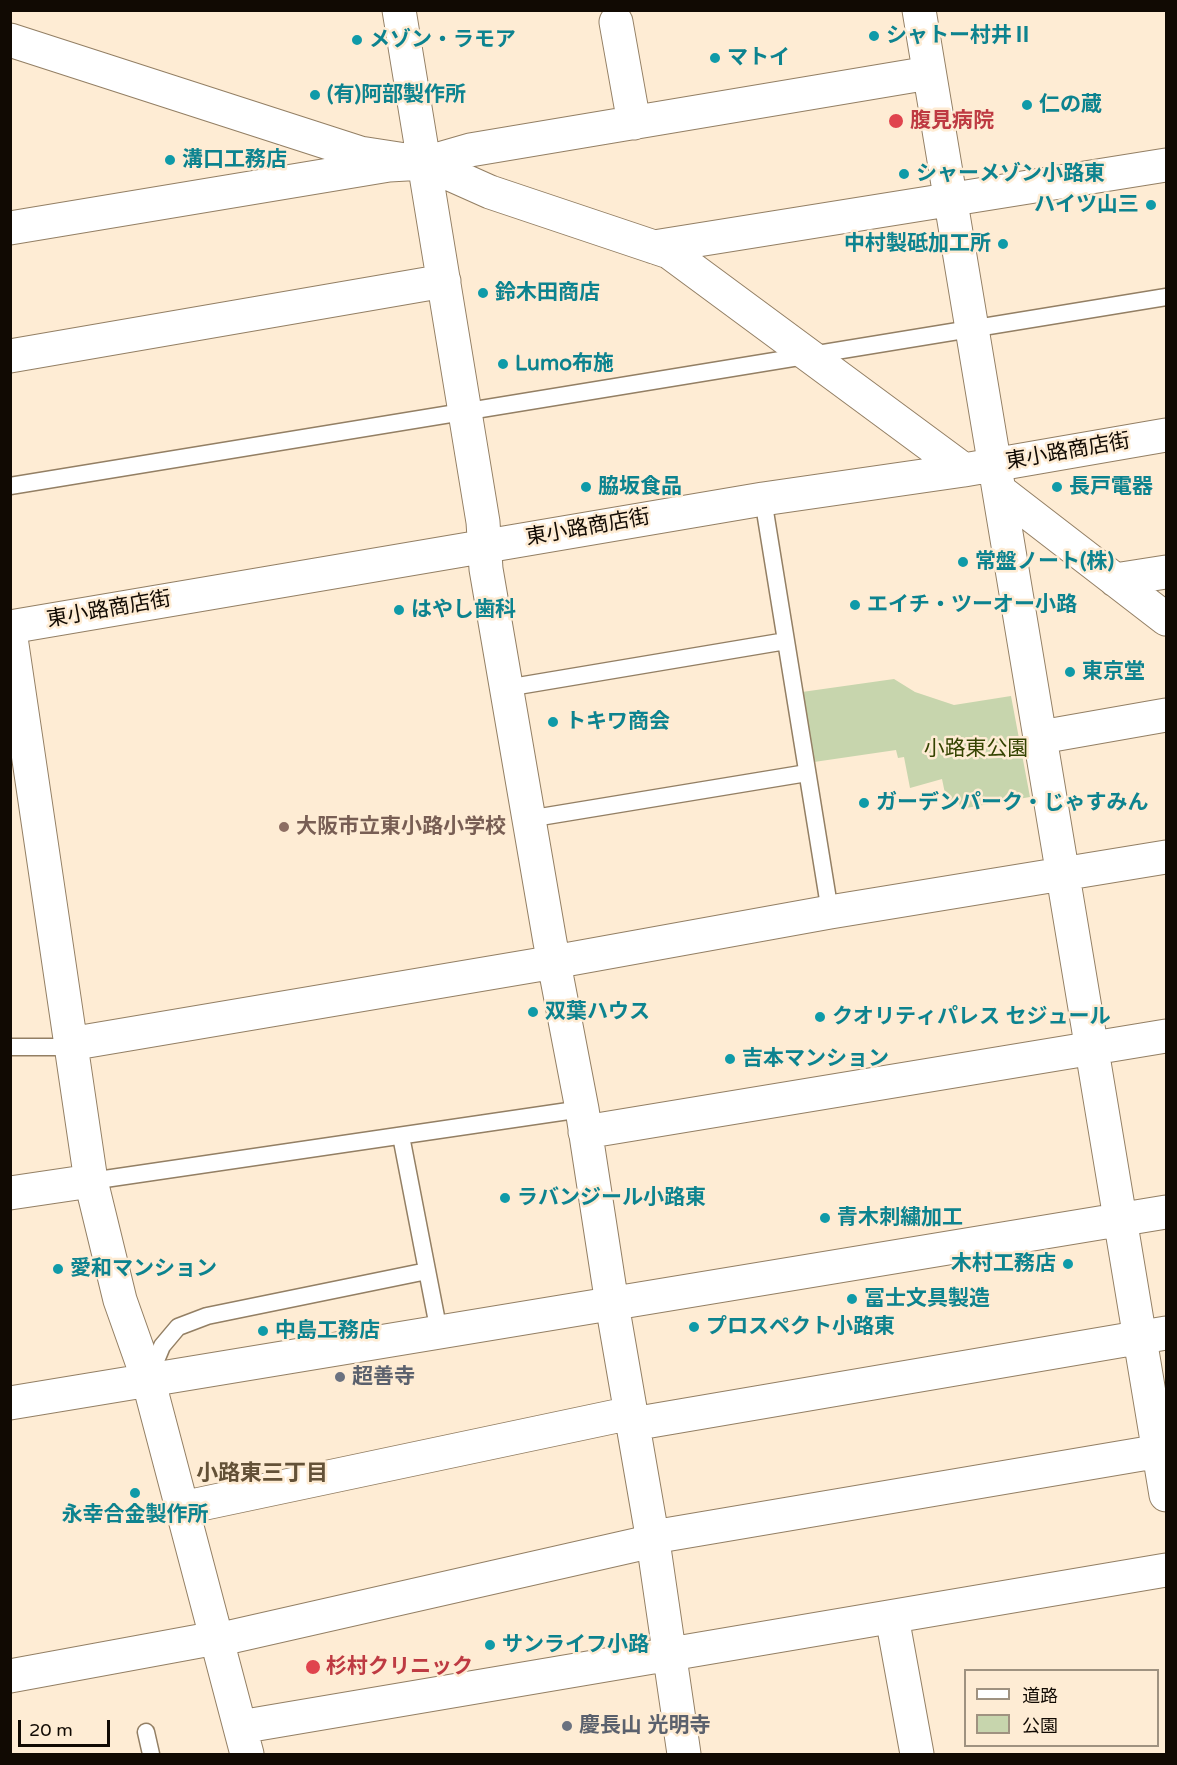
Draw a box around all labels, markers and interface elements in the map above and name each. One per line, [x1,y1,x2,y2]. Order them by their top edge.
place label: シャトー村井Ⅱ [886,23,1033,49]
place label: メゾン・ラモア [369,27,516,53]
marker: シャトー村井Ⅱ [867,29,881,43]
marker: メゾン・ラモア [350,33,364,47]
place label: マトイ [727,45,790,71]
marker: マトイ [708,51,722,65]
place label: (有)阿部製作所 [327,82,466,108]
marker: (有)阿部製作所 [308,88,322,102]
place label: 仁の蔵 [1039,92,1102,118]
marker: 仁の蔵 [1020,98,1034,112]
place label: 腹見病院 [910,108,994,134]
marker: 腹見病院 [887,112,905,130]
place label: 溝口工務店 [182,147,287,173]
marker: 溝口工務店 [163,153,177,167]
place label: シャーメゾン小路東 [916,161,1105,187]
marker: シャーメゾン小路東 [897,167,911,181]
place label: ハイツ山三 [1034,192,1139,218]
marker: ハイツ山三 [1144,198,1158,212]
place label: 中村製砥加工所 [844,231,991,257]
marker: 中村製砥加工所 [996,237,1010,251]
place label: 鈴木田商店 [495,280,600,306]
marker: 鈴木田商店 [476,286,490,300]
place label: Lumo布施 [515,351,614,377]
marker: Lumo布施 [496,357,510,371]
street label: 東小路商店街 [1004,429,1132,475]
place label: 脇坂食品 [598,474,682,500]
place label: 長戸電器 [1069,474,1153,500]
marker: 脇坂食品 [579,480,593,494]
marker: 長戸電器 [1050,480,1064,494]
street label: 東小路商店街 [524,505,652,551]
place label: 常盤ノート(株) [975,549,1114,575]
marker: 常盤ノート(株) [956,555,970,569]
street label: 東小路商店街 [45,587,173,633]
place label: エイチ・ツーオー小路 [867,592,1077,618]
place label: はやし歯科 [411,597,516,623]
marker: エイチ・ツーオー小路 [848,598,862,612]
marker: はやし歯科 [392,603,406,617]
place label: 東京堂 [1082,659,1145,685]
marker: 東京堂 [1063,665,1077,679]
place label: トキワ商会 [565,709,670,735]
marker: トキワ商会 [546,715,560,729]
park label: 小路東公園 [924,736,1028,762]
place label: ガーデンパーク・じゃすみん [876,790,1149,816]
marker: ガーデンパーク・じゃすみん [857,796,871,810]
place label: 大阪市立東小路小学校 [296,814,506,840]
marker: 大阪市立東小路小学校 [277,820,291,834]
place label: 双葉ハウス [545,999,650,1025]
place label: クオリティパレス セジュール [832,1004,1110,1030]
marker: 双葉ハウス [526,1005,540,1019]
marker: クオリティパレス セジュール [813,1010,827,1024]
place label: 吉本マンション [742,1046,889,1072]
marker: 吉本マンション [723,1052,737,1066]
place label: ラバンジール小路東 [517,1185,706,1211]
marker: ラバンジール小路東 [498,1191,512,1205]
place label: 青木刺繍加工 [837,1205,963,1231]
marker: 青木刺繍加工 [818,1211,832,1225]
place label: 木村工務店 [951,1251,1056,1277]
place label: 愛和マンション [70,1256,217,1282]
marker: 木村工務店 [1061,1257,1075,1271]
marker: 愛和マンション [51,1262,65,1276]
place label: 冨士文具製造 [864,1286,990,1312]
marker: 冨士文具製造 [845,1292,859,1306]
place label: プロスペクト小路東 [706,1314,895,1340]
place label: 中島工務店 [275,1318,380,1344]
marker: プロスペクト小路東 [687,1320,701,1334]
marker: 中島工務店 [256,1324,270,1338]
place label: 超善寺 [352,1364,415,1390]
marker: 超善寺 [333,1370,347,1384]
district label: 小路東三丁目 [196,1461,328,1487]
marker: 永幸合金製作所 [128,1486,142,1500]
place label: 永幸合金製作所 [62,1502,208,1528]
place label: サンライフ小路 [502,1632,649,1658]
marker: サンライフ小路 [483,1638,497,1652]
place label: 杉村クリニック [326,1654,473,1680]
marker: 杉村クリニック [304,1658,322,1676]
legend [964,1669,1159,1747]
text: 道路 [1022,1685,1058,1707]
scale bar [21,1708,112,1746]
place label: 慶長山 光明寺 [579,1713,710,1739]
text: 公園 [1022,1715,1058,1737]
text: 20 m [29,1719,73,1741]
marker: 慶長山 光明寺 [560,1719,574,1733]

